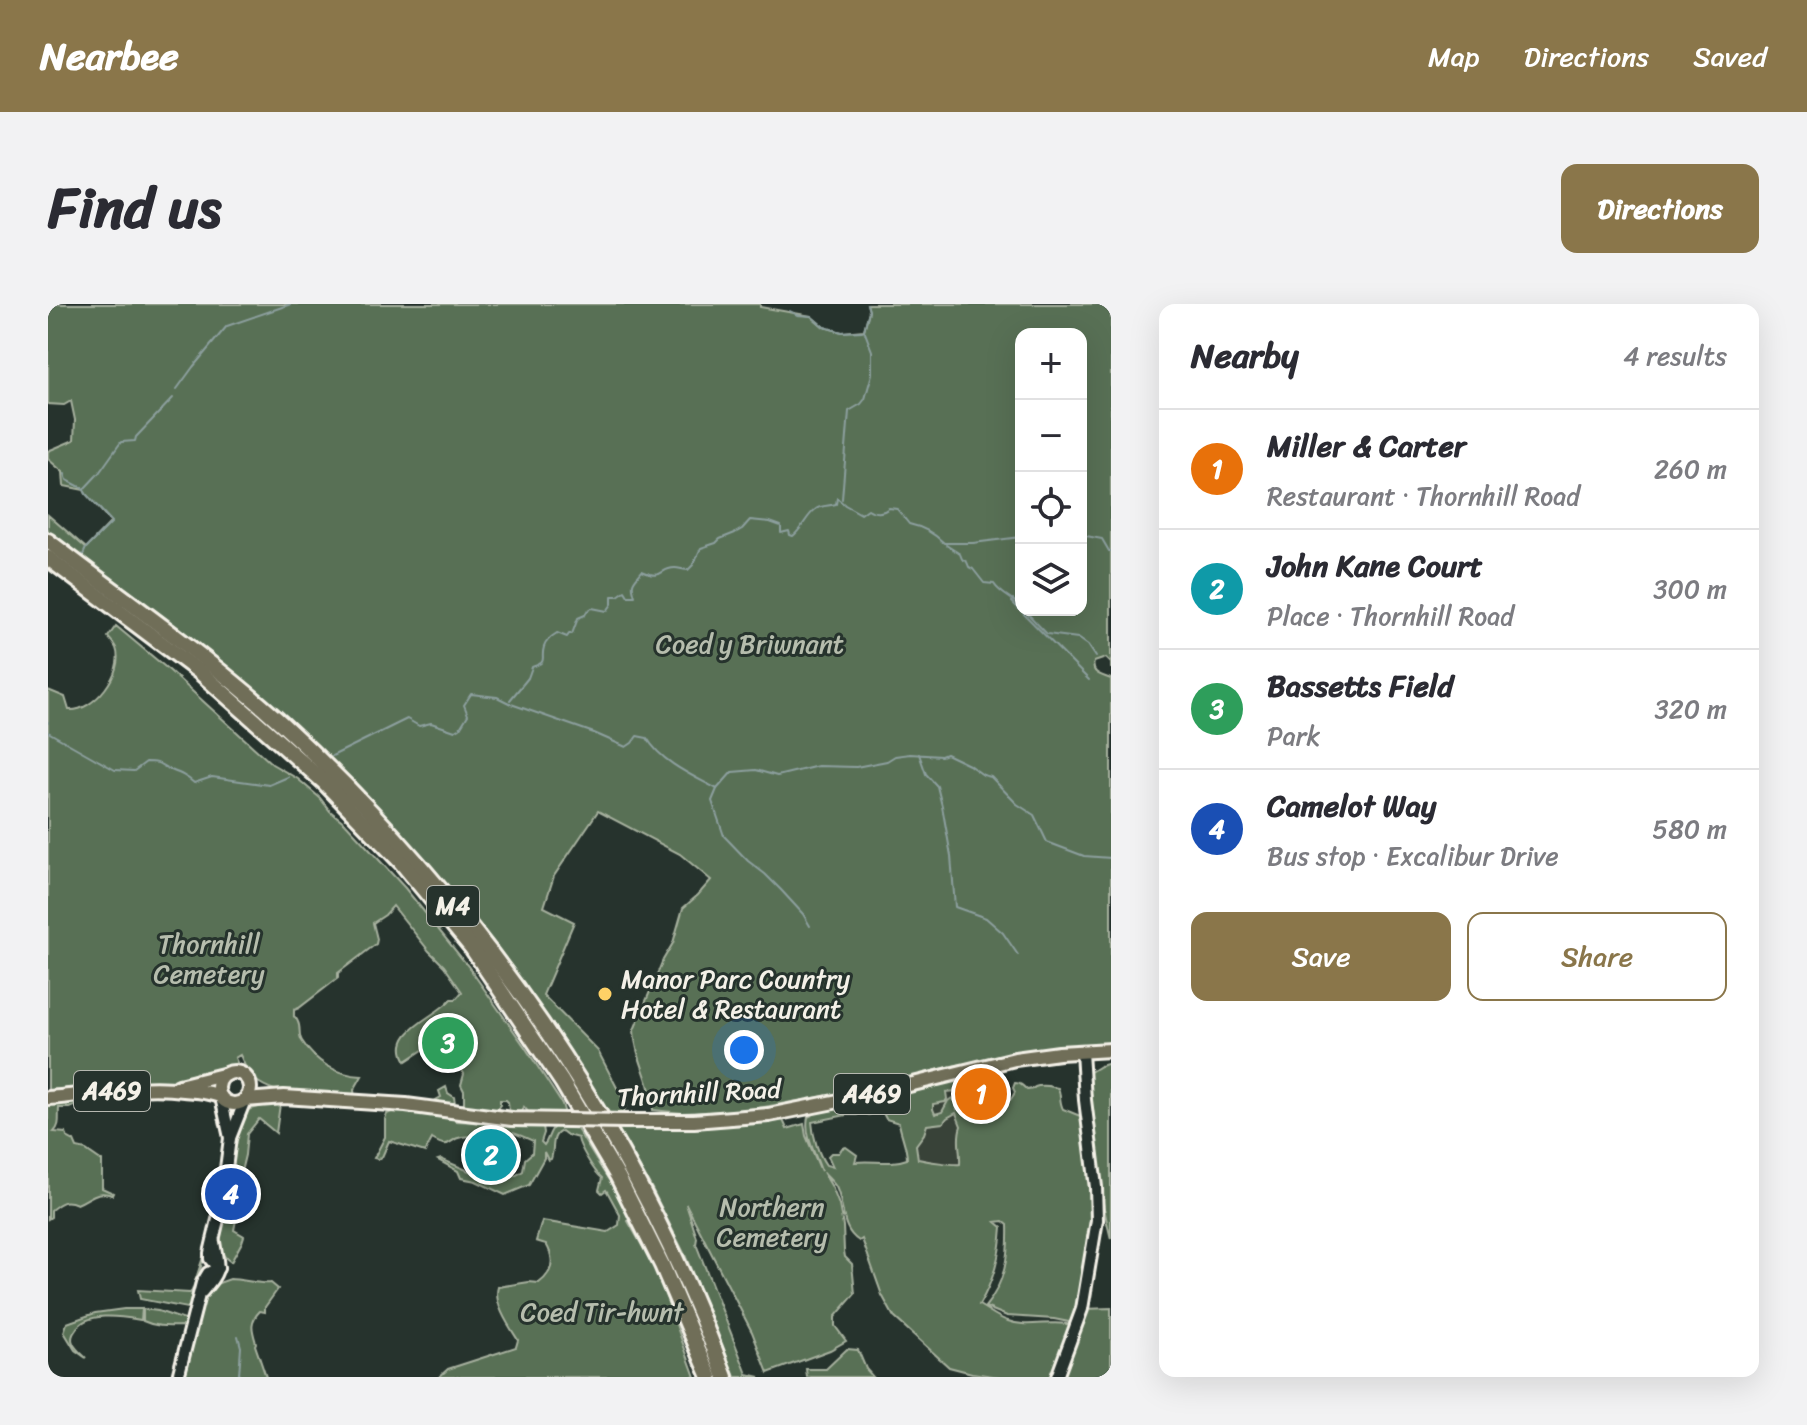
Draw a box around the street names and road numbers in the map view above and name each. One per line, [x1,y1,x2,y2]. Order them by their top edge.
road number: M4 [427,886,479,926]
street label: Thornhill Road [616,1066,784,1120]
road number: A469 [74,1071,150,1111]
road number: A469 [834,1074,910,1114]

